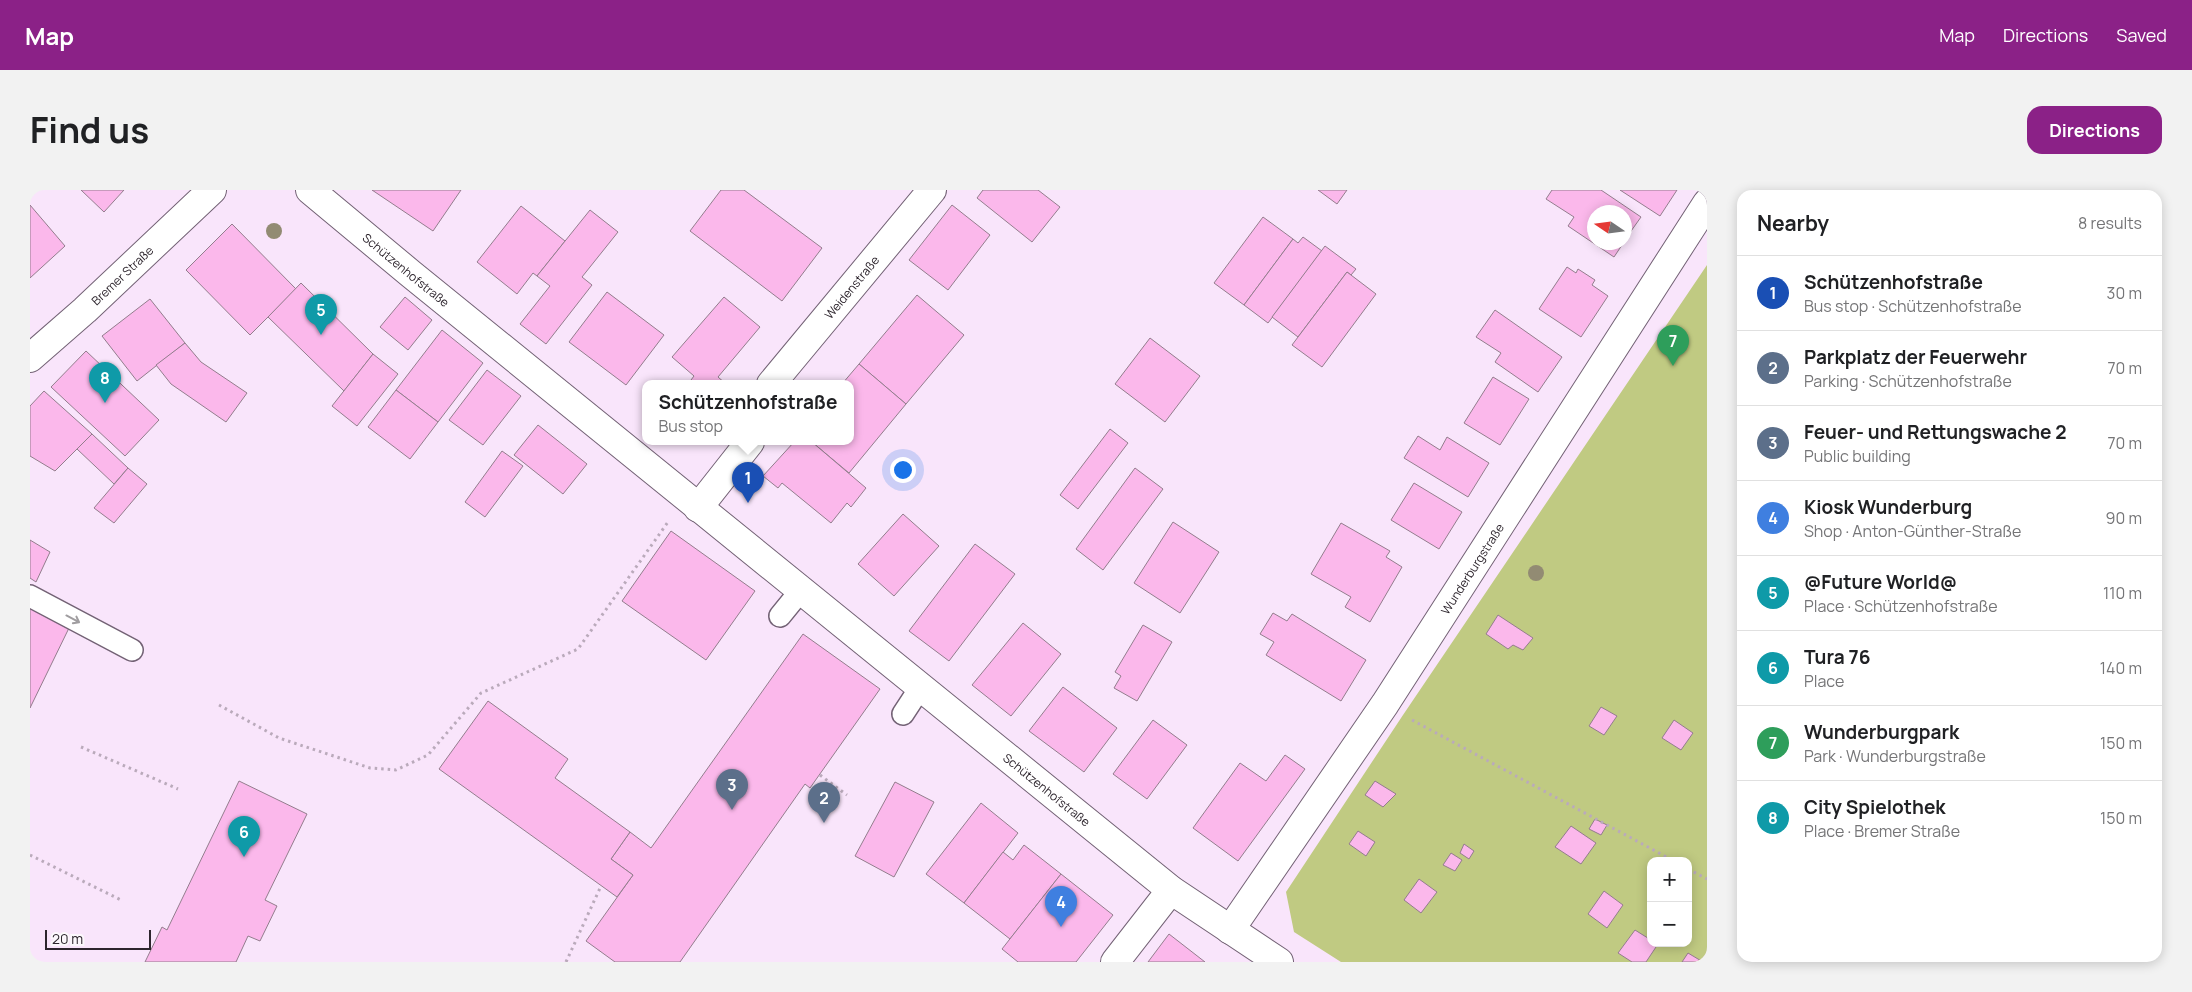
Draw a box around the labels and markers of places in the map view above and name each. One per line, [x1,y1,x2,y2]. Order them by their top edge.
pin: 5 [305,294,337,335]
pin: 7 [1657,325,1689,366]
pin: 8 [89,362,121,403]
pin: 1 [732,462,764,503]
pin: 3 [716,769,748,810]
pin: 2 [808,782,840,823]
pin: 6 [228,816,260,857]
pin: 4 [1045,886,1077,927]

